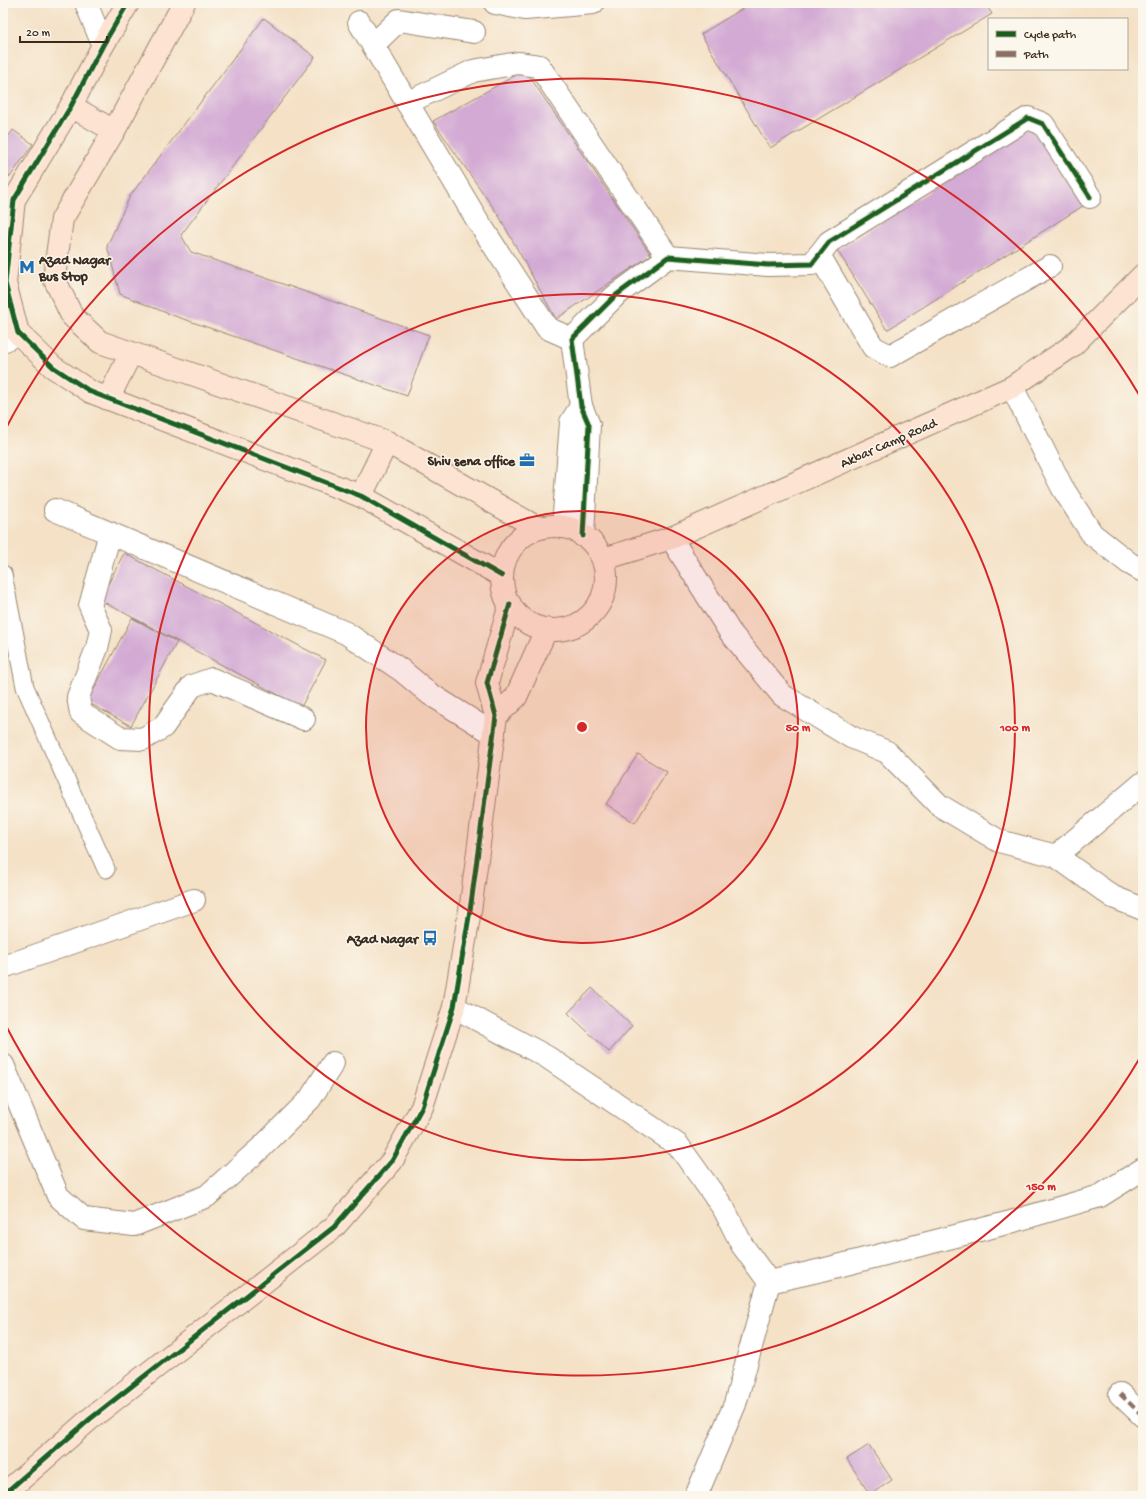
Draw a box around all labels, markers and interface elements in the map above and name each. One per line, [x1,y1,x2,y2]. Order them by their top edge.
scale bar [20,18,107,44]
legend [988,18,1128,70]
text: 20 m [26,27,51,41]
text: Cycle path [1024,29,1077,43]
text: Path [1023,49,1049,63]
place label: Azad Nagar Bus Stop [38,253,112,286]
metro station icon: Azad Nagar Bus Stop [18,258,36,276]
street label: Akbar Camp Road [838,415,942,473]
office icon: Shiv sena office [518,451,536,469]
place label: Shiv sena office [427,454,516,471]
centre of rings [575,720,589,734]
text: 50 m [786,722,811,736]
text: 100 m [999,722,1030,736]
bus stop icon: Azad Nagar [421,929,439,947]
place label: Azad Nagar [346,932,420,949]
text: 150 m [1025,1181,1056,1195]

